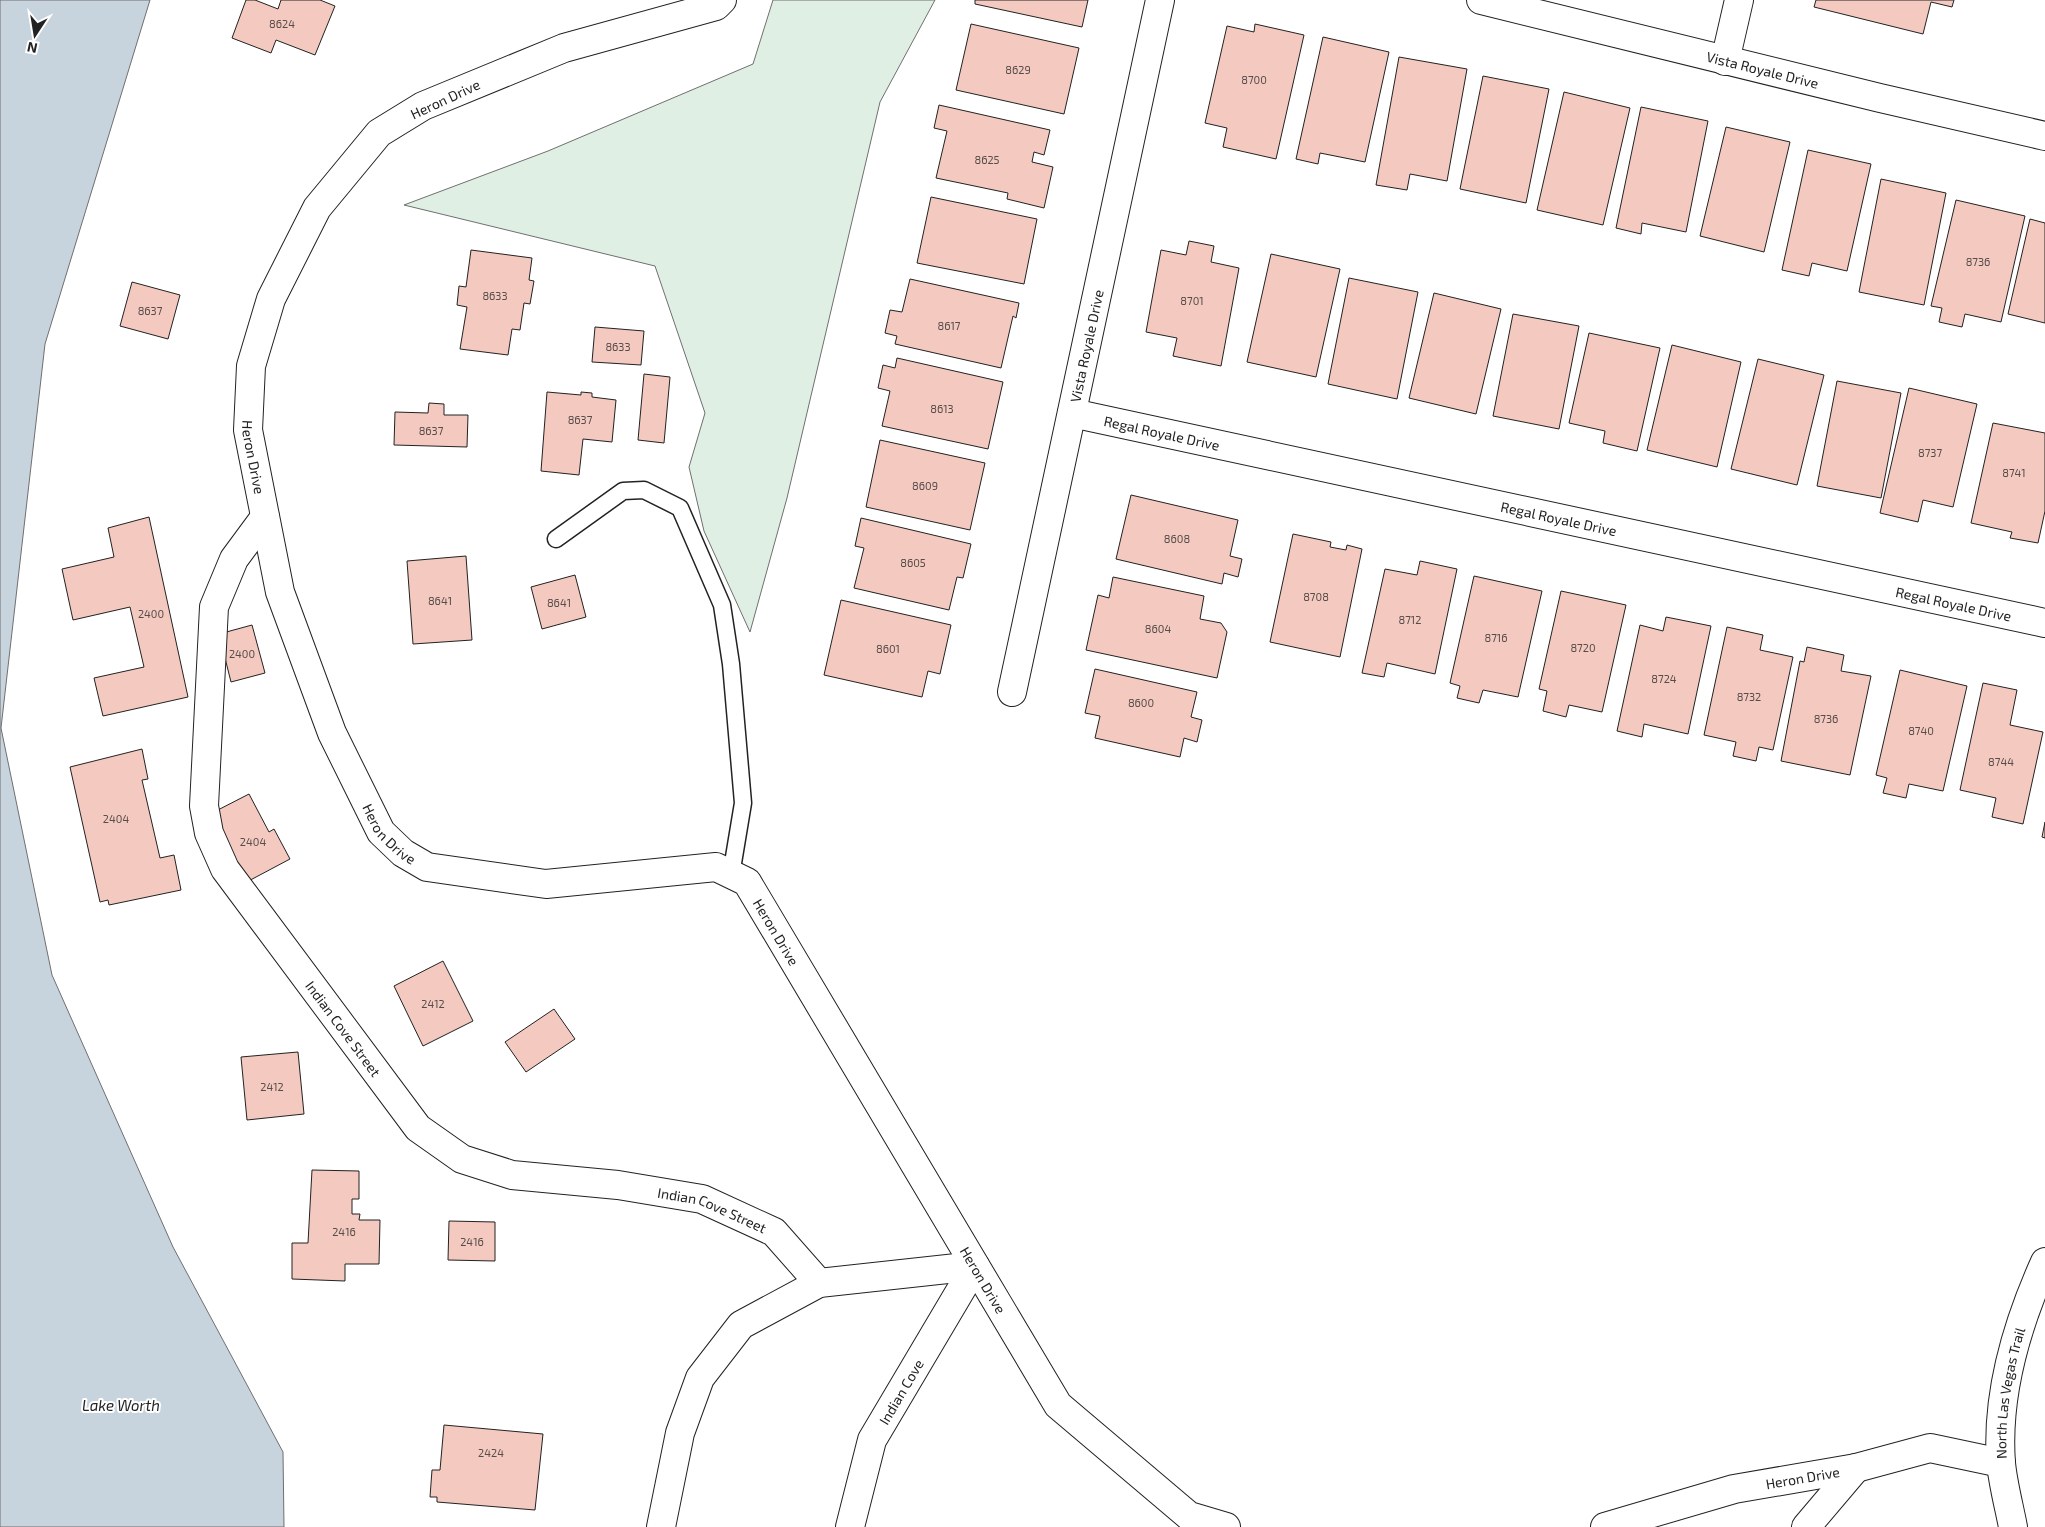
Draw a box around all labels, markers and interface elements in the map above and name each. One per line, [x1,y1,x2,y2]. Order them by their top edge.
north arrow [10,10,60,60]
house number: 8624 [269,17,295,30]
text: N [25,39,39,58]
street label: Vista Royale Drive [1705,47,1820,91]
house number: 8629 [1005,63,1031,76]
house number: 8700 [1241,73,1267,86]
street label: Heron Drive [408,76,482,122]
house number: 8625 [974,153,1000,166]
house number: 8736 [1966,255,1990,268]
street label: Vista Royale Drive [1066,288,1106,404]
house number: 8633 [482,289,508,302]
house number: 8701 [1180,294,1204,307]
house number: 8637 [138,304,163,317]
house number: 8617 [938,319,961,332]
house number: 8633 [605,340,631,353]
house number: 8613 [930,402,954,415]
street label: Regal Royale Drive [1102,412,1221,453]
house number: 8637 [568,413,593,426]
street label: Heron Drive [240,420,269,495]
house number: 8637 [419,424,444,437]
house number: 8737 [1918,446,1942,459]
house number: 8741 [2002,466,2026,479]
house number: 8609 [912,479,938,492]
street label: Regal Royale Drive [1499,497,1618,539]
house number: 8608 [1164,532,1190,545]
house number: 8605 [900,556,926,569]
street label: Regal Royale Drive [1894,583,2013,624]
house number: 8708 [1303,590,1329,603]
house number: 8641 [428,594,452,607]
house number: 8641 [547,596,571,609]
house number: 2400 [138,607,164,620]
house number: 8712 [1399,613,1421,626]
house number: 8604 [1145,622,1171,635]
house number: 8716 [1485,631,1507,644]
house number: 8720 [1570,641,1596,654]
house number: 8601 [876,642,900,655]
house number: 2400 [229,647,255,660]
house number: 8724 [1651,672,1677,685]
house number: 8732 [1737,690,1761,703]
house number: 8600 [1128,696,1154,709]
house number: 8736 [1814,712,1838,725]
house number: 8740 [1908,724,1934,737]
house number: 8744 [1988,755,2014,768]
street label: Heron Drive [360,801,419,867]
house number: 2404 [103,812,129,825]
house number: 2404 [240,835,266,848]
street label: Heron Drive [750,895,803,968]
street label: Indian Cove Street [303,977,385,1080]
house number: 2412 [421,997,445,1010]
house number: 2412 [260,1080,284,1093]
street label: Indian Cove Street [656,1183,769,1236]
house number: 2416 [332,1225,356,1238]
house number: 2416 [460,1235,484,1248]
street label: Heron Drive [957,1243,1010,1316]
street label: North Las Vegas Trail [1992,1324,2028,1459]
street label: Indian Cove [875,1356,927,1427]
water label: Lake Worth [82,1396,160,1414]
house number: 2424 [478,1446,504,1459]
street label: Heron Drive [1764,1462,1841,1492]

